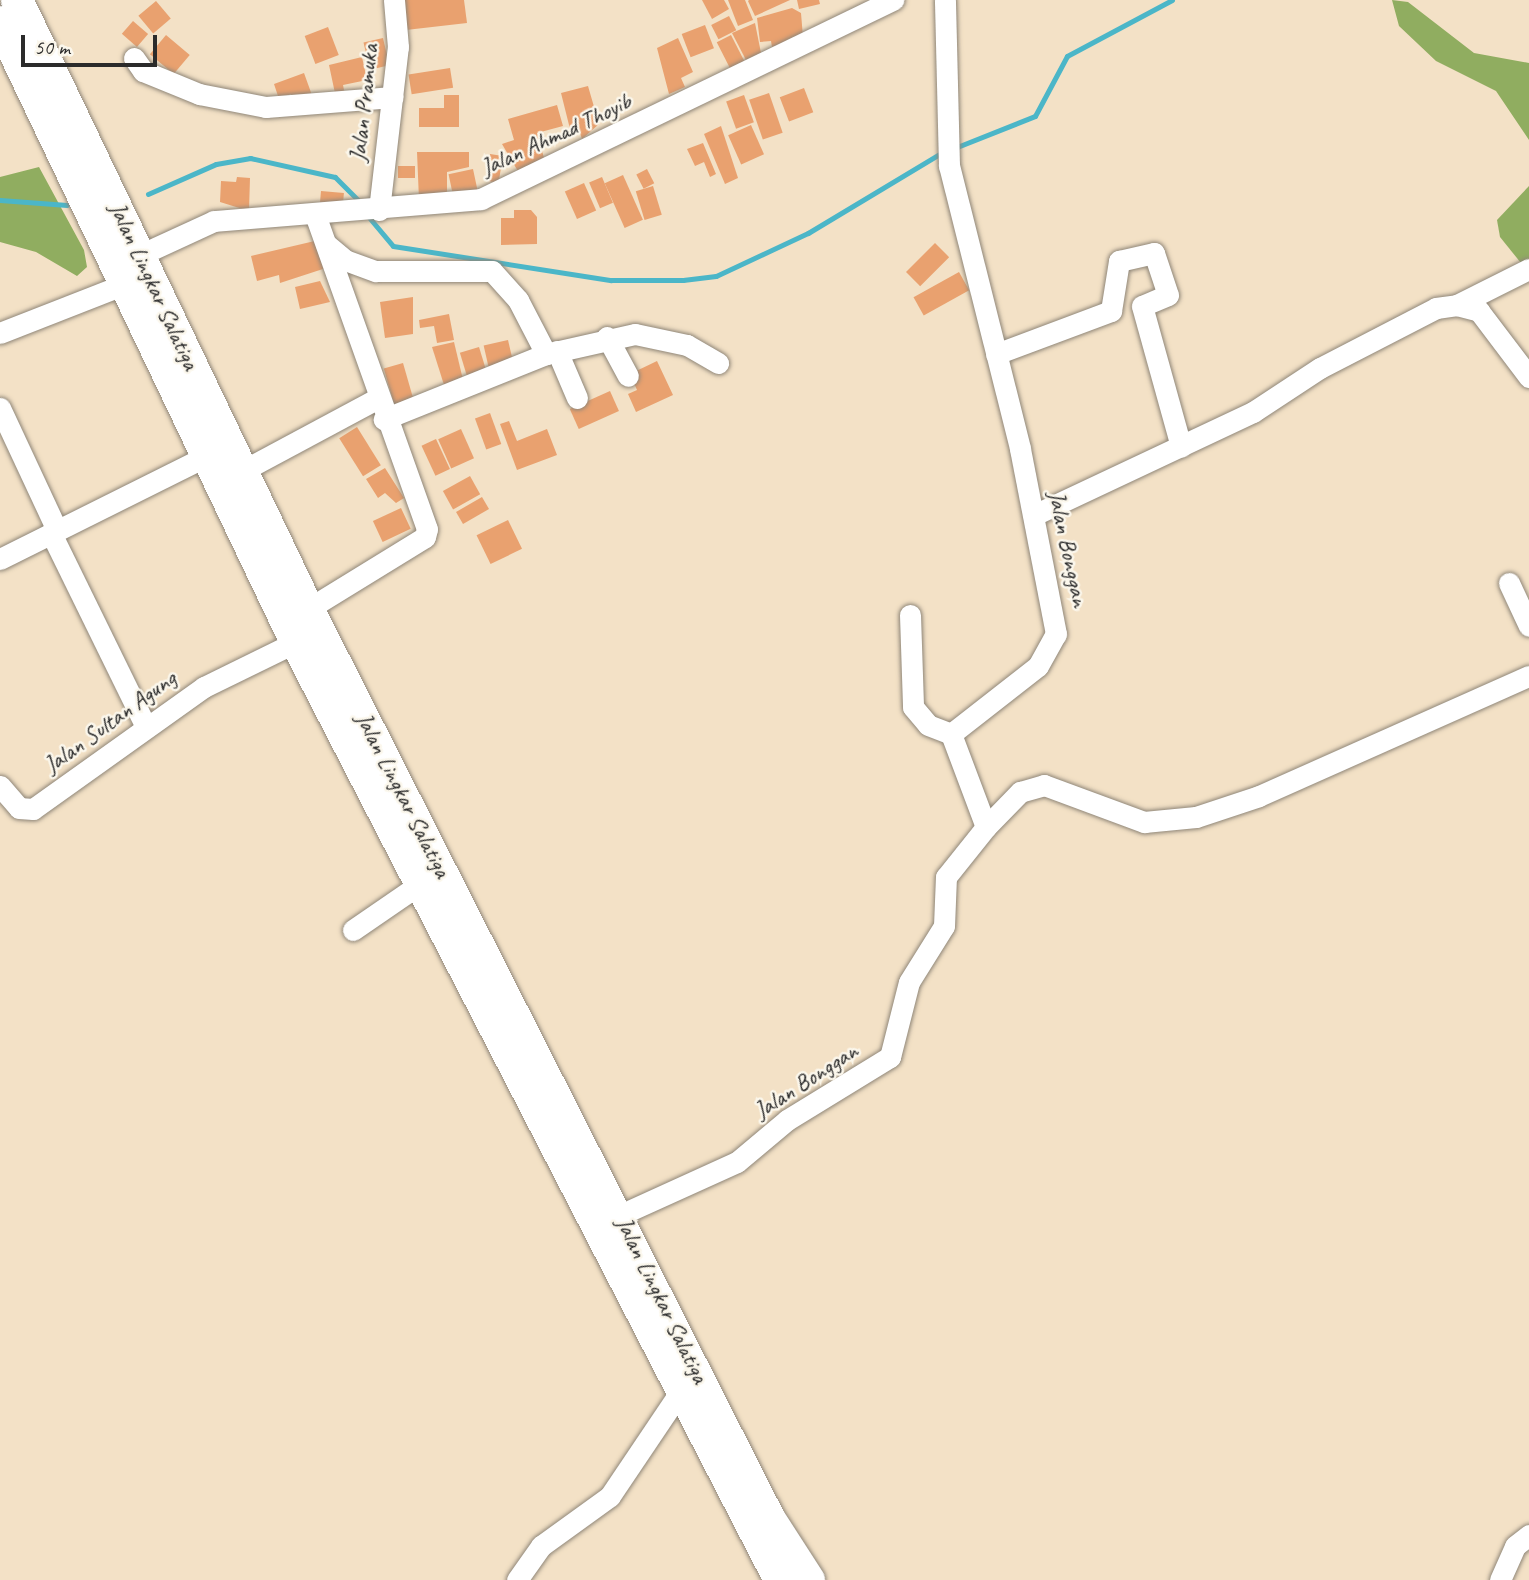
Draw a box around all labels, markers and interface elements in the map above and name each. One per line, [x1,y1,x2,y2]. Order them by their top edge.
scale bar [24,21,161,65]
text: 50 m [34,34,70,60]
street label: Jalan Pramuka [343,42,385,164]
street label: Jalan Ahmad Thoyib [475,87,637,183]
street label: Jalan Lingkar Salatiga [102,197,206,375]
street label: Jalan Bonggan [1042,489,1094,609]
street label: Jalan Sultan Agung [39,665,181,779]
street label: Jalan Lingkar Salatiga [349,707,457,883]
street label: Jalan Bonggan [749,1037,863,1125]
street label: Jalan Lingkar Salatiga [609,1212,715,1388]

